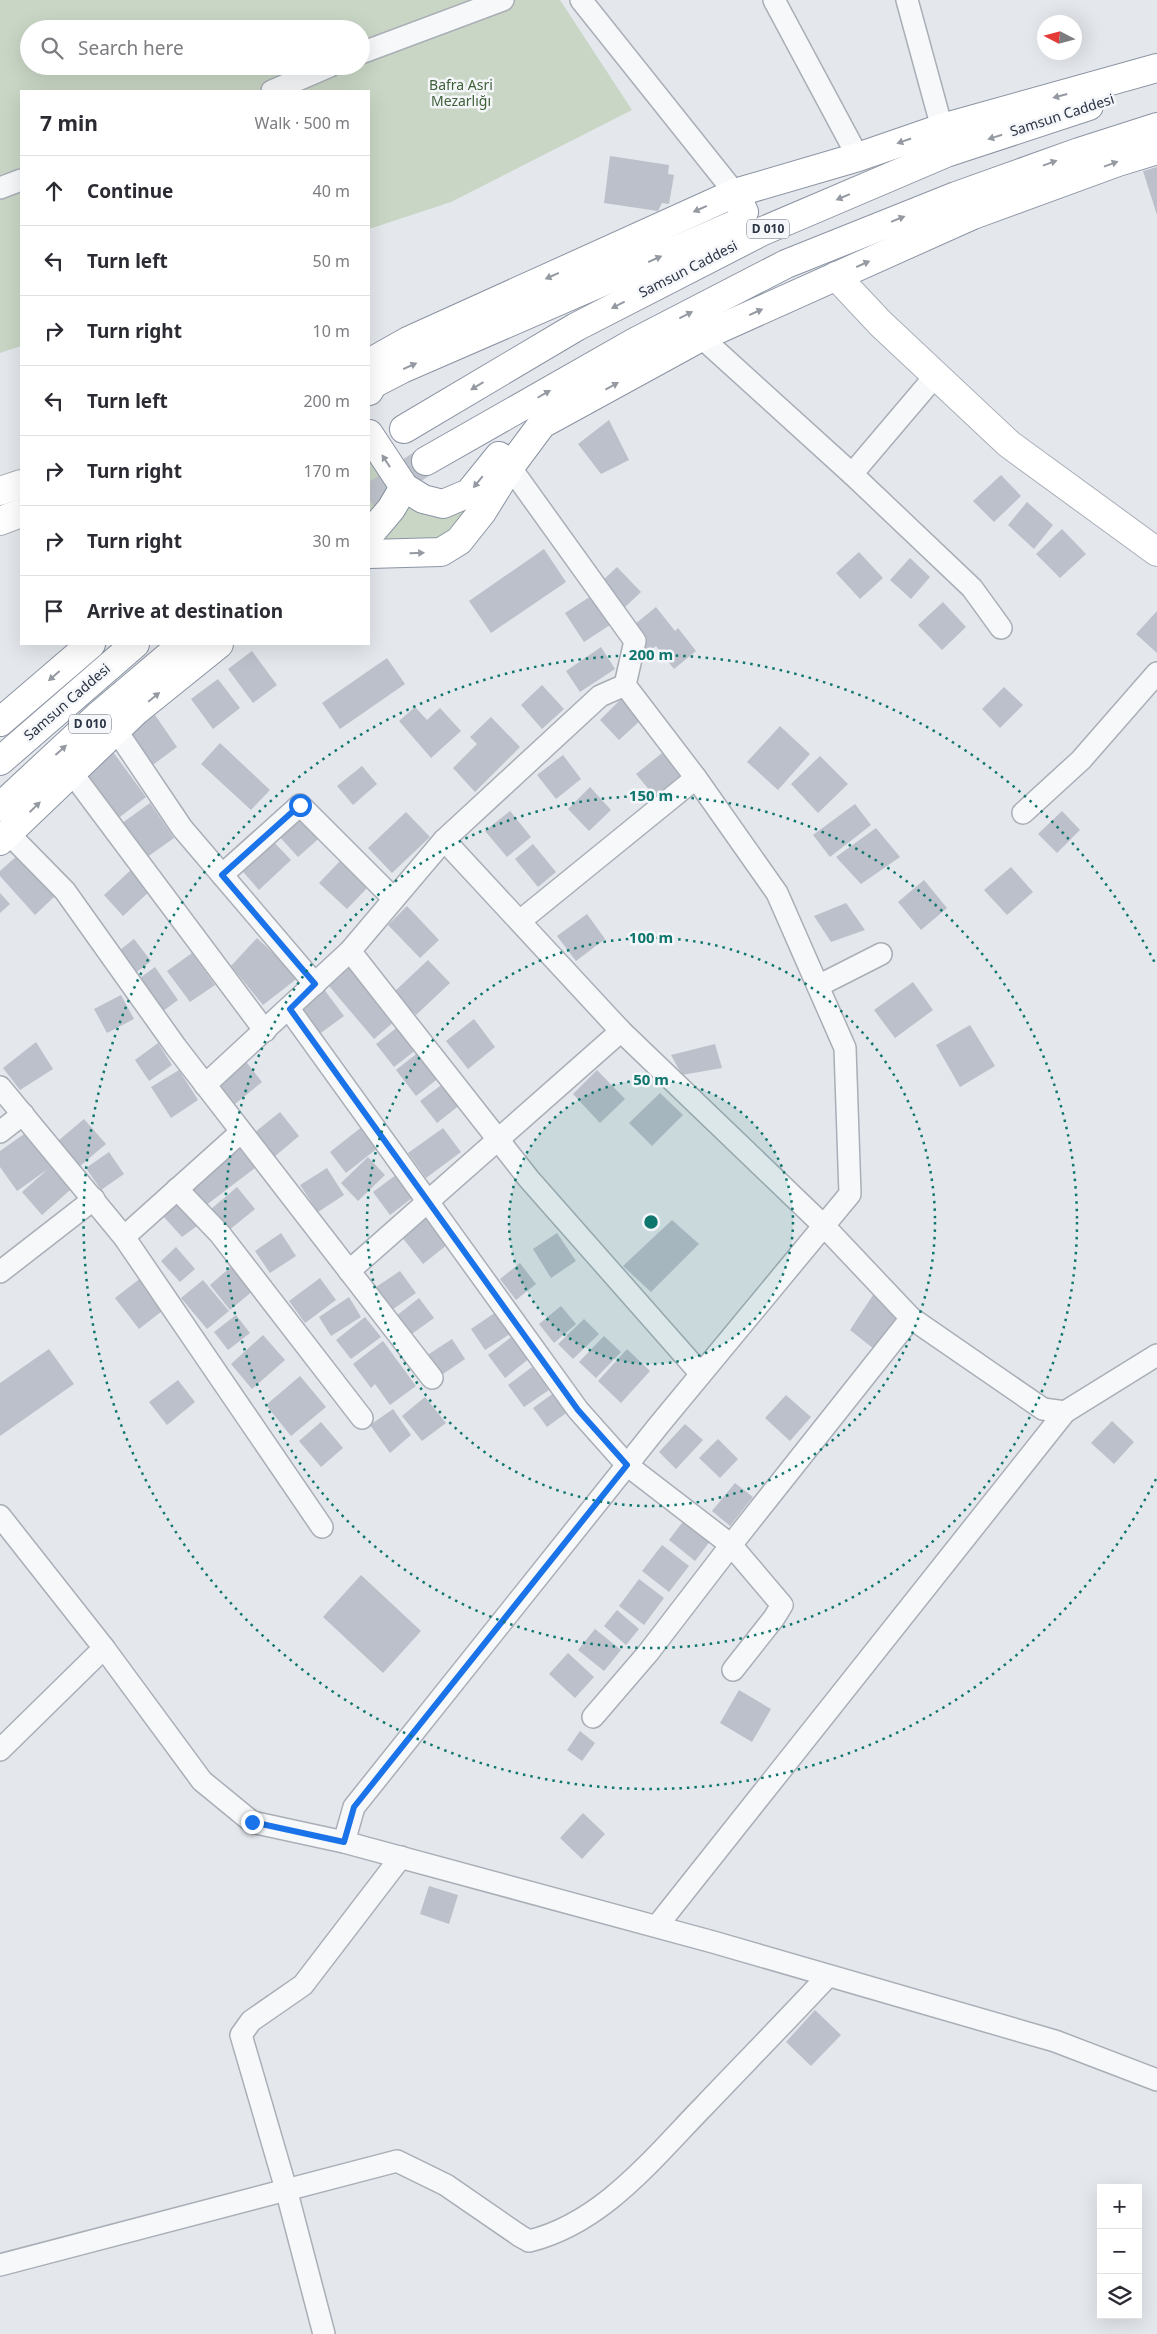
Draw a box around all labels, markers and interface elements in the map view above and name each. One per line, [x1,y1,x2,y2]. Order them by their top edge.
north arrow [1037,15,1082,60]
search box [20,20,370,75]
icon: search [38,34,66,62]
text: Search here [78,35,184,61]
park label: Bafra Asri Mezarlığı [429,75,493,110]
street label: Samsun Caddesi [1007,89,1116,140]
one-way arrow [1052,92,1067,100]
text: 7 min [40,109,98,137]
text: Walk · 500 m [255,112,350,134]
one-way arrow [987,134,1002,142]
one-way arrow [896,138,911,145]
one-way arrow [1043,159,1058,167]
one-way arrow [1104,160,1119,167]
icon: ahead [40,177,68,205]
text: Continue [87,178,173,204]
text: 40 m [313,180,350,202]
one-way arrow [836,193,851,201]
one-way arrow [693,205,707,213]
one-way arrow [891,215,905,223]
road number: D 010 [747,220,789,238]
street label: Samsun Caddesi [635,235,740,302]
icon: left [40,247,68,275]
text: Turn left [87,248,168,274]
text: 50 m [313,250,350,272]
one-way arrow [648,254,662,262]
one-way arrow [856,259,870,267]
one-way arrow [545,272,559,280]
one-way arrow [611,301,626,309]
one-way arrow [749,307,763,315]
one-way arrow [679,311,694,319]
icon: right [40,317,68,345]
text: Turn right [87,318,182,344]
text: 10 m [313,320,350,342]
one-way arrow [403,361,417,369]
one-way arrow [471,381,484,390]
one-way arrow [604,382,619,390]
icon: left [40,387,68,415]
text: Turn left [87,388,168,414]
one-way arrow [538,389,551,398]
text: 200 m [303,390,350,412]
one-way arrow [382,454,391,467]
icon: right [40,457,68,485]
text: Turn right [87,458,182,484]
text: 170 m [303,460,350,482]
one-way arrow [473,475,484,488]
icon: right [40,527,68,555]
text: Turn right [87,528,182,554]
text: 30 m [313,530,350,552]
one-way arrow [410,548,426,556]
icon: arrive [40,597,68,625]
text: Arrive at destination [87,598,283,624]
text: 200 m [629,644,673,664]
street label: Samsun Caddesi [20,659,114,744]
one-way arrow [48,670,61,681]
one-way arrow [147,691,160,702]
road number: D 010 [69,714,111,734]
one-way arrow [55,744,67,756]
text: 150 m [629,785,673,805]
route start [289,794,312,817]
one-way arrow [29,801,41,813]
text: 100 m [629,927,673,947]
text: 50 m [633,1069,669,1089]
centre of rings [642,1213,660,1231]
route end [241,1811,264,1834]
map controls [1097,2184,1142,2319]
button: + [1097,2184,1142,2229]
button: − [1097,2229,1142,2274]
button: layers [1097,2274,1142,2319]

